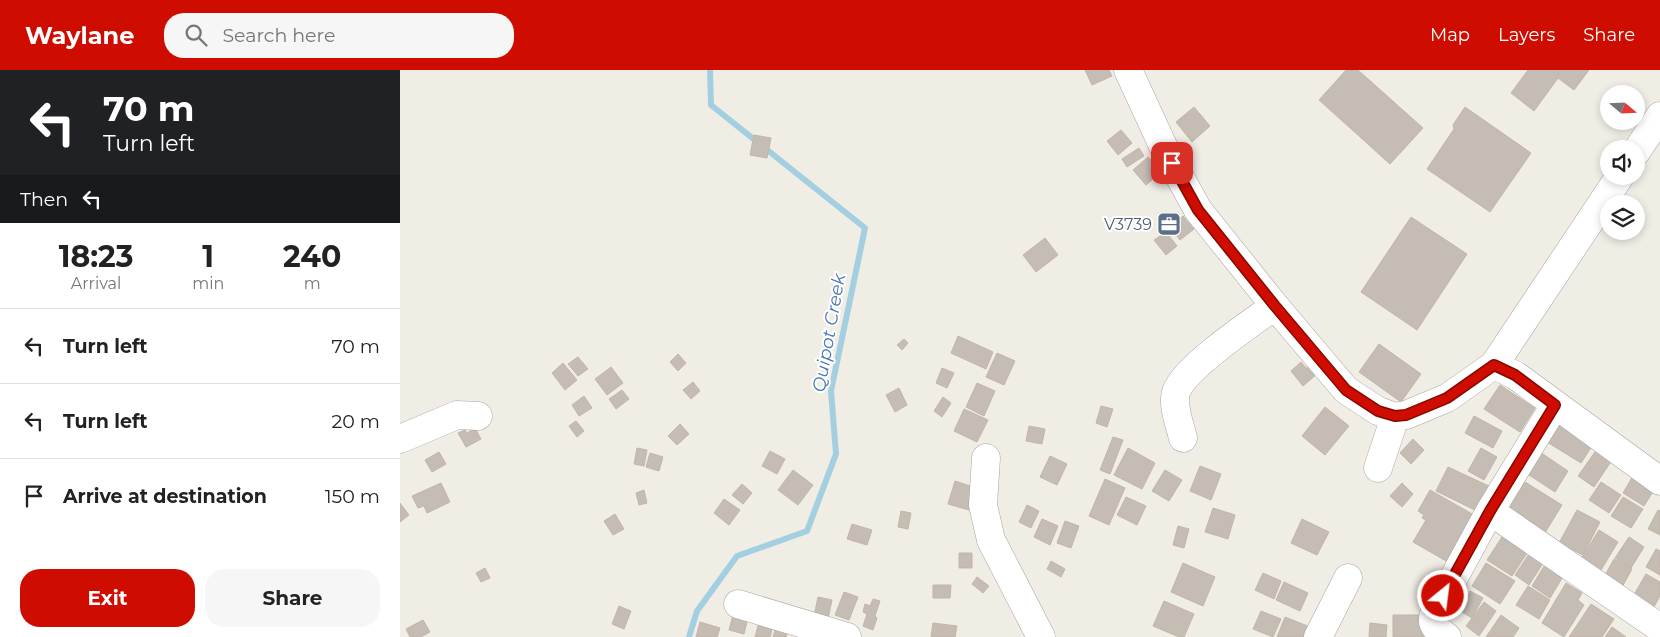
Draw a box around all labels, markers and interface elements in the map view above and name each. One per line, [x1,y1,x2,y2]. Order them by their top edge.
search box [164,13,514,58]
text: Waylane [25,21,134,50]
icon: search [182,21,210,49]
text: Search here [222,24,335,47]
text: Map [1430,24,1470,46]
text: Layers [1498,24,1555,46]
text: Share [1583,24,1635,46]
north arrow [1600,85,1645,130]
map controls [1600,85,1645,240]
text: 70 m [103,87,194,130]
icon: left [20,90,85,155]
text: Turn left [103,130,195,157]
button: sound [1600,140,1645,185]
pin [1151,142,1193,184]
icon: arrive [1158,149,1186,177]
icon: left [78,185,106,213]
text: Then [20,188,68,211]
button: layers [1600,195,1645,240]
office icon: V3739 [1156,211,1182,237]
place label: V3739 [1104,215,1152,234]
text: 18:23 [59,238,134,275]
text: 1 [202,238,214,275]
text: 240 [283,238,341,275]
water label: Quipot Creek [808,271,850,394]
text: Arrival [71,274,121,293]
text: min [192,274,224,293]
text: m [304,274,321,293]
icon: left [20,332,48,360]
text: Turn left [63,335,148,358]
text: 70 m [331,335,380,358]
icon: left [20,407,48,435]
text: Turn left [63,410,148,433]
text: 20 m [332,410,380,433]
icon: arrive [20,482,48,510]
text: Arrive at destination [63,485,267,508]
text: 150 m [325,485,380,508]
button: Exit [20,569,195,627]
button: Share [205,569,380,627]
position arrow [1416,569,1468,621]

